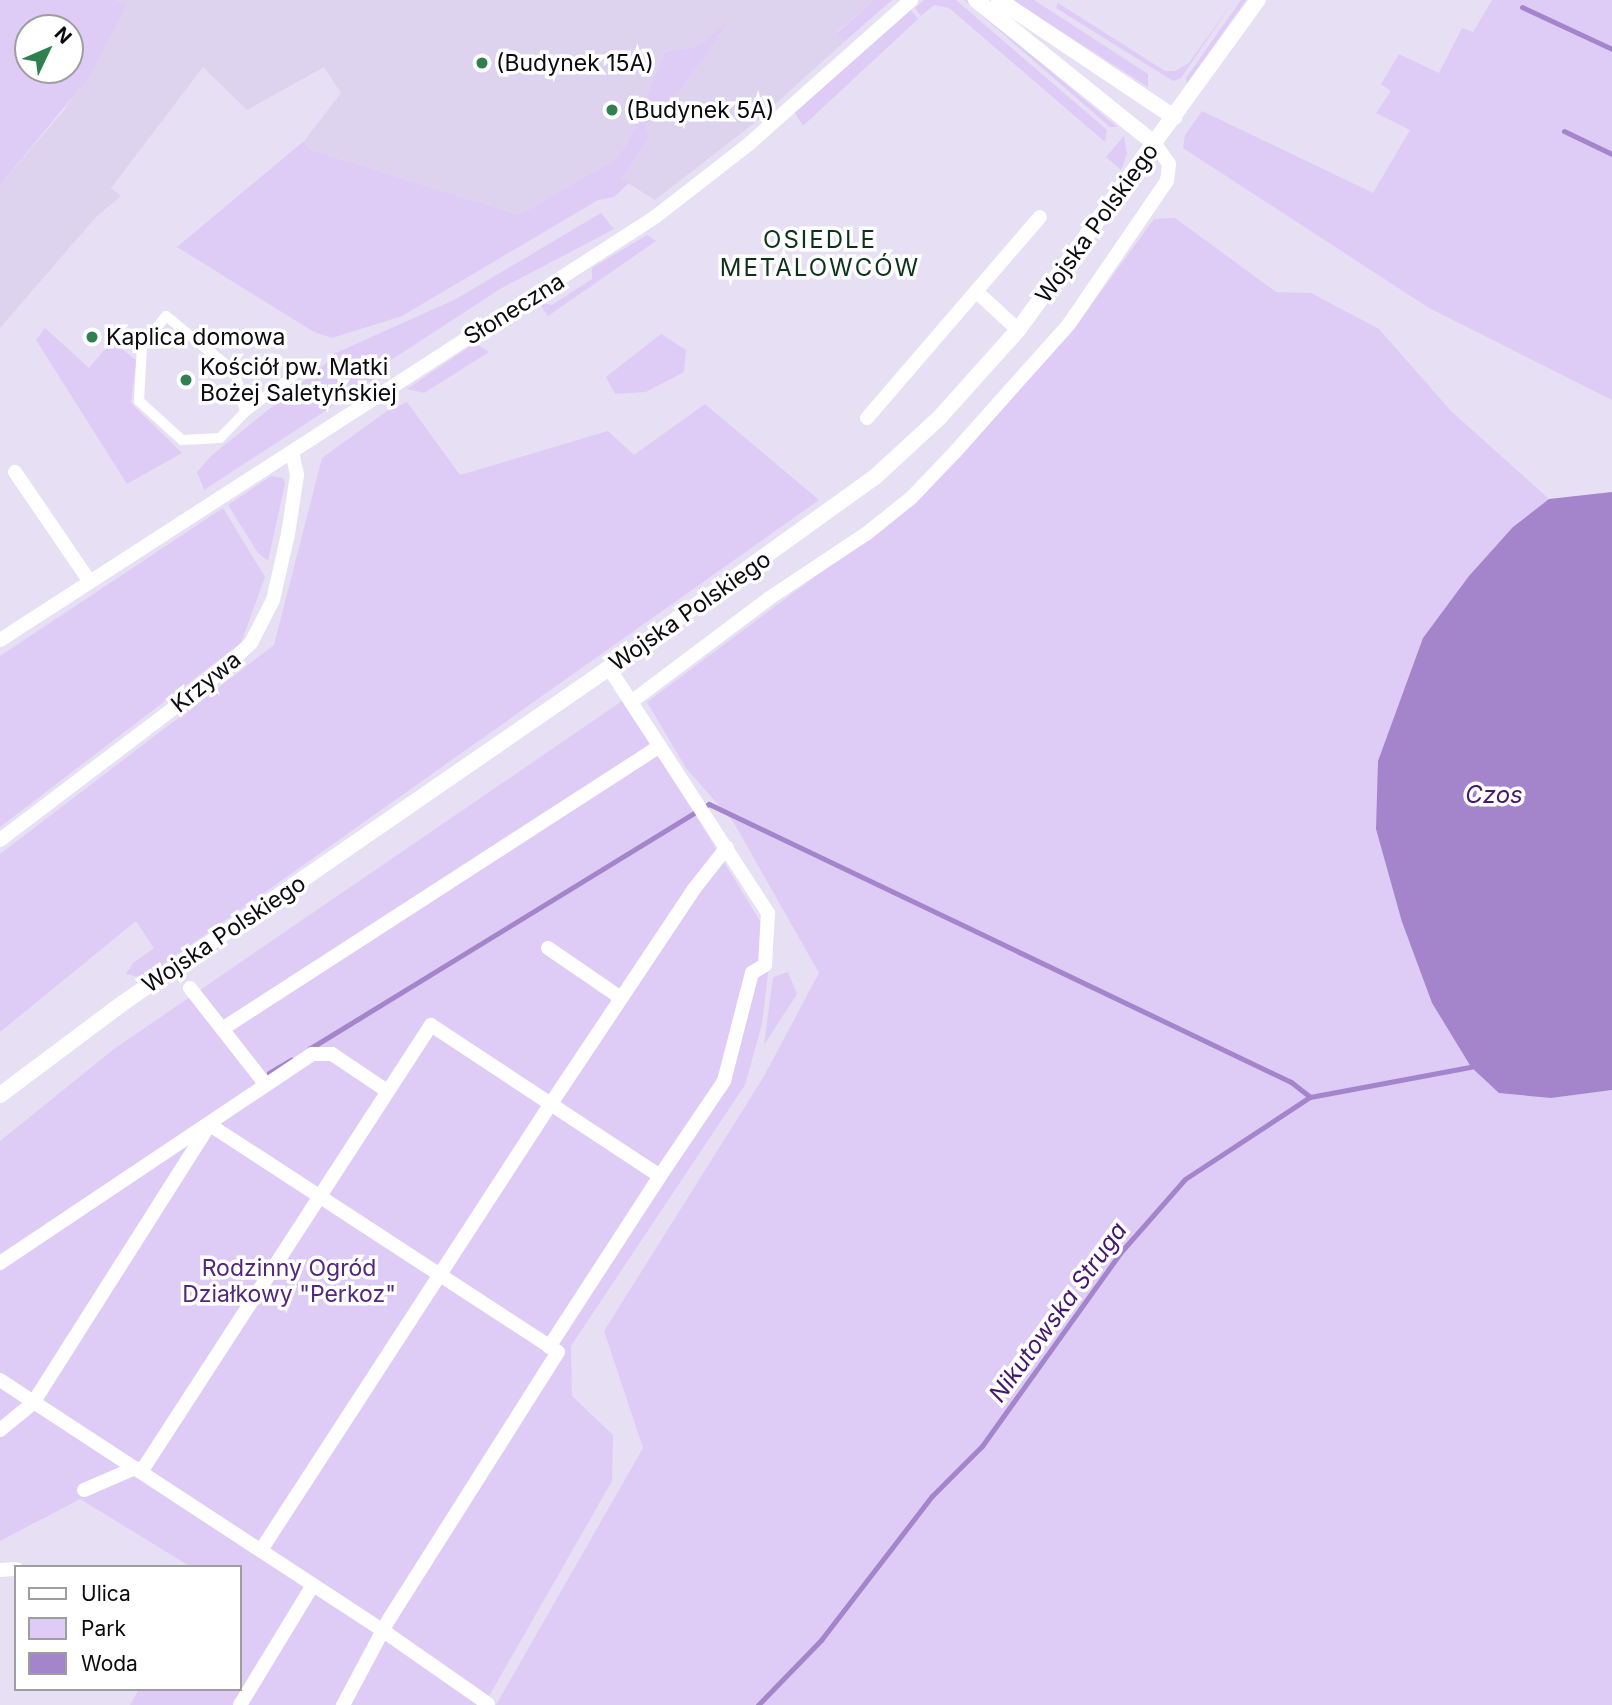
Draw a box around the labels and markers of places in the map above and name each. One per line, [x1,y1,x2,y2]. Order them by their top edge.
place label: (Budynek 15A) [496,49,654,77]
marker: (Budynek 15A) [474,55,490,71]
place label: (Budynek 5A) [626,96,774,124]
marker: (Budynek 5A) [604,102,620,118]
place label: Kaplica domowa [106,323,285,351]
marker: Kaplica domowa [84,329,100,345]
place label: Kościół pw. Matki Bożej Saletyńskiej [200,353,397,407]
marker: Kościół pw. Matki Bożej Saletyńskiej [178,372,194,388]

